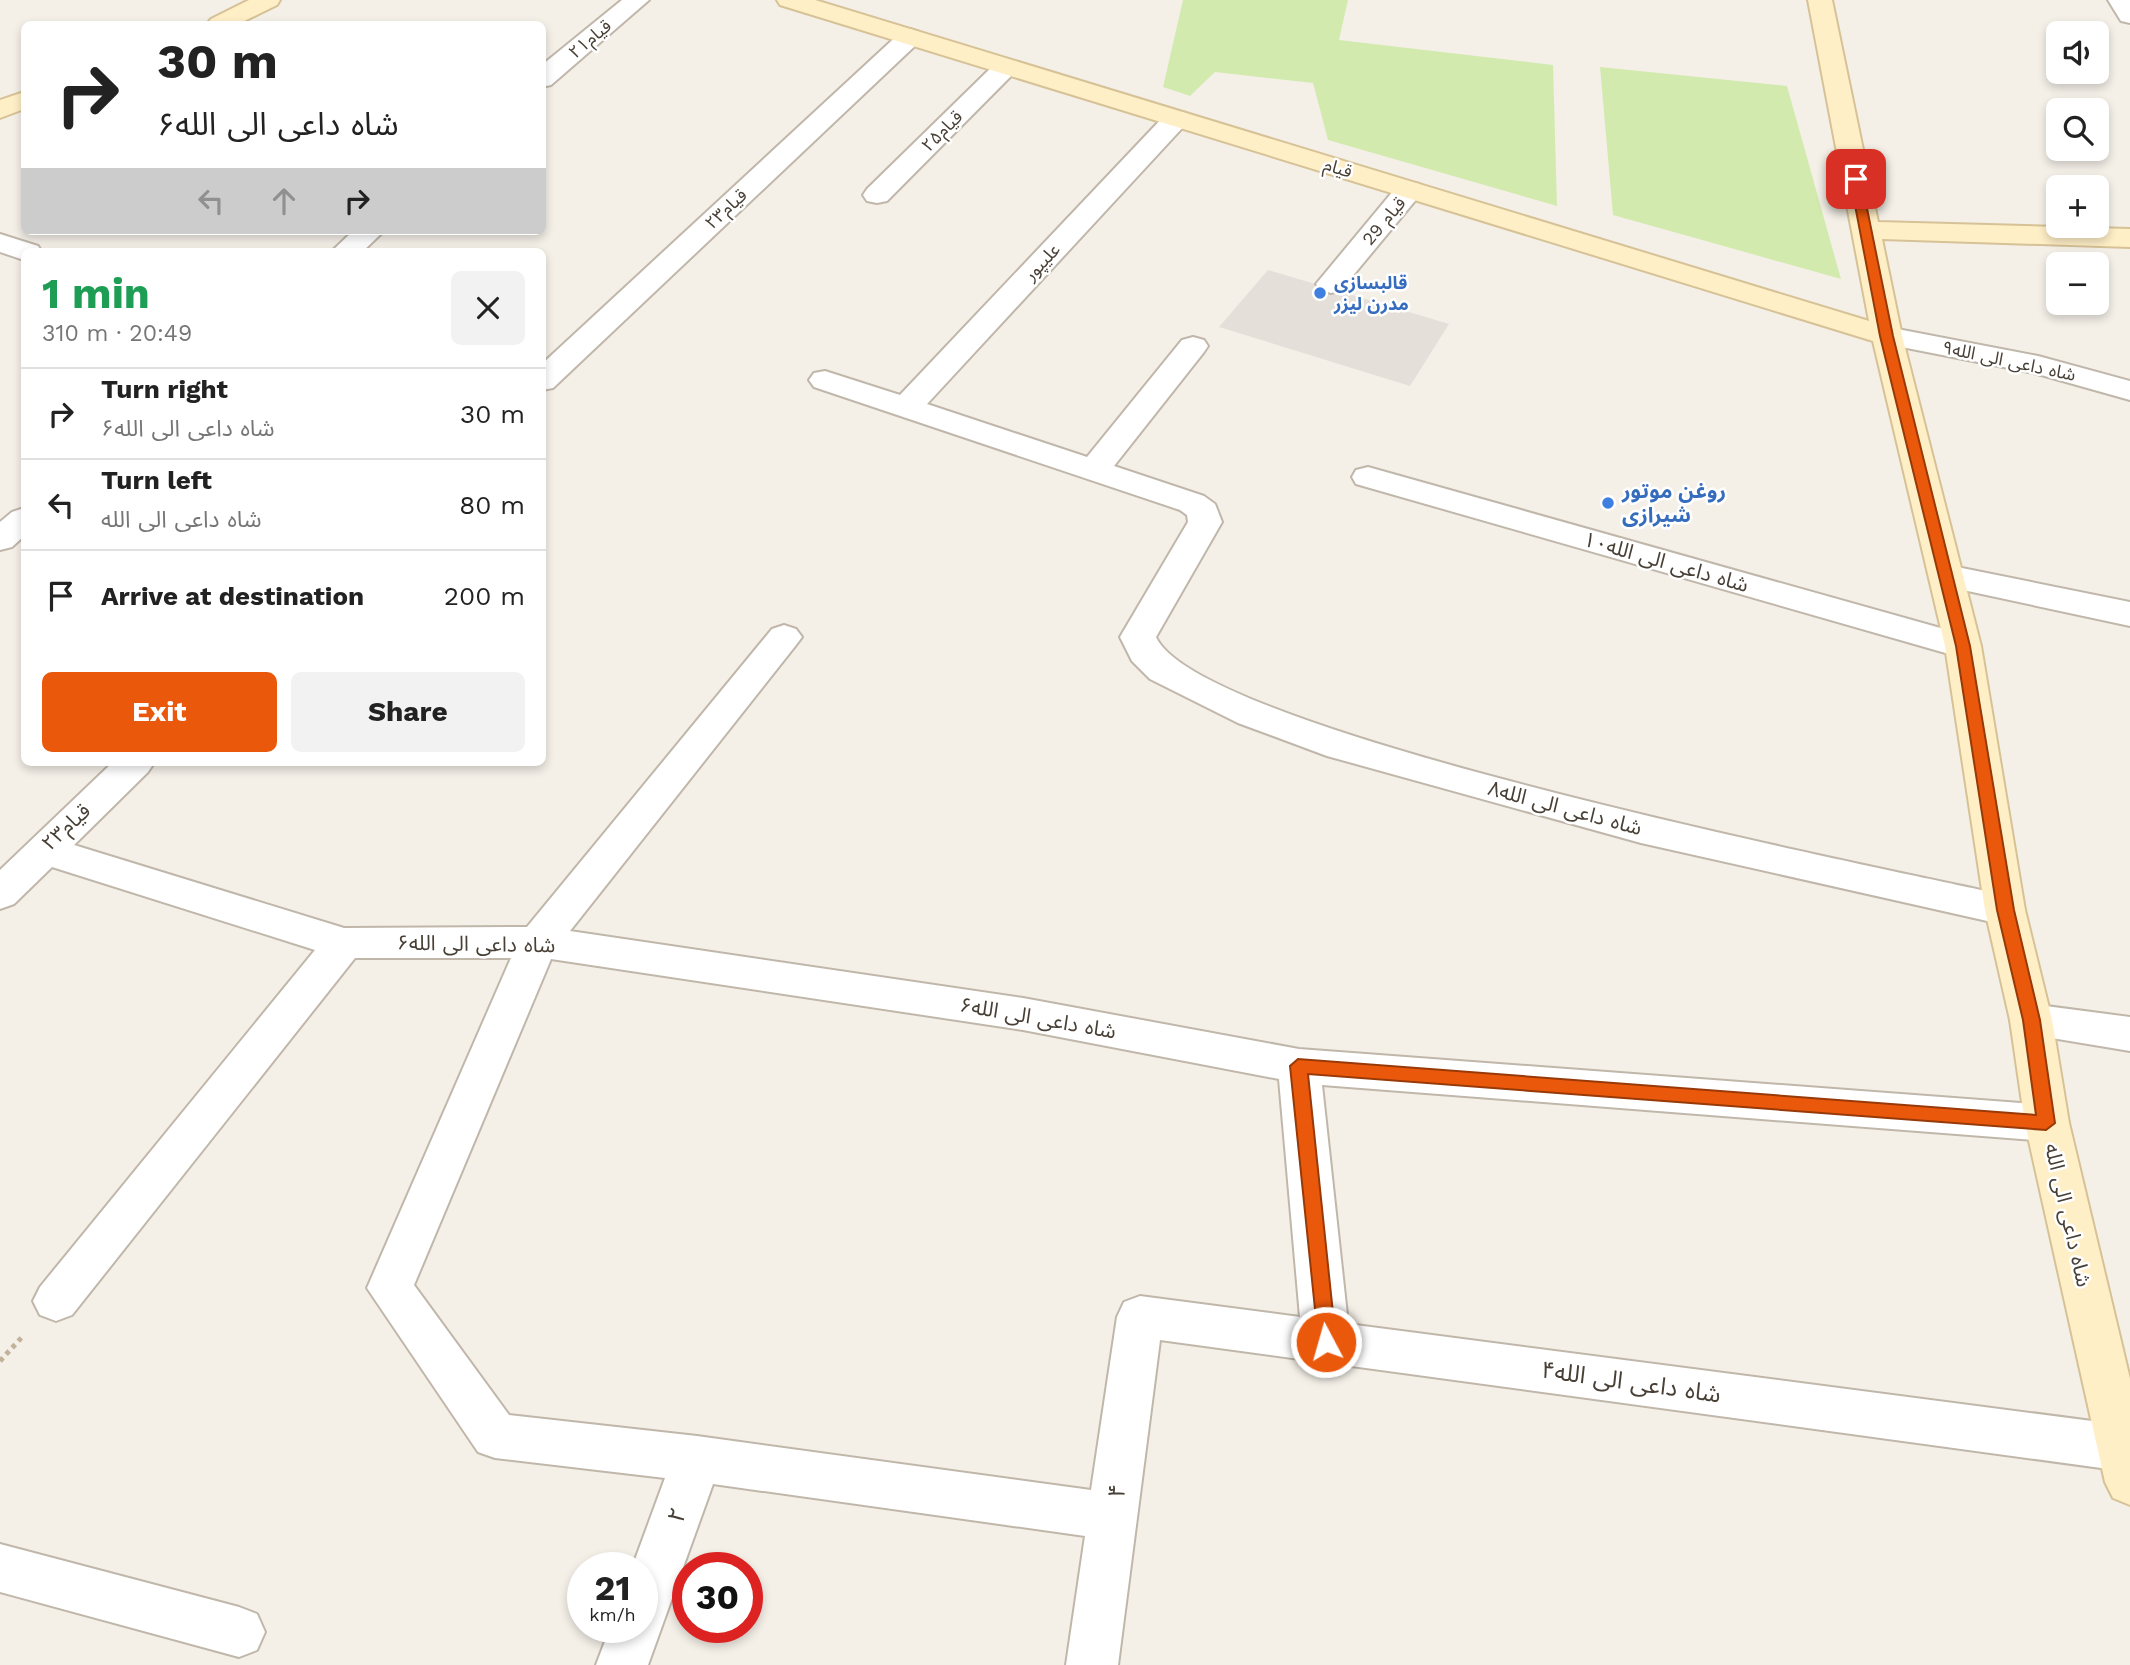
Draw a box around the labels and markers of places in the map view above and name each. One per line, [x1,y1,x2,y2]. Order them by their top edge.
pin [1826,149,1886,209]
place label: قالبسازی مدرن لیزر [1333,272,1409,315]
marker: قالبسازی مدرن لیزر [1312,285,1328,301]
place label: روغن موتور شیرازی [1621,478,1726,527]
marker: روغن موتور شیرازی [1600,495,1616,511]

